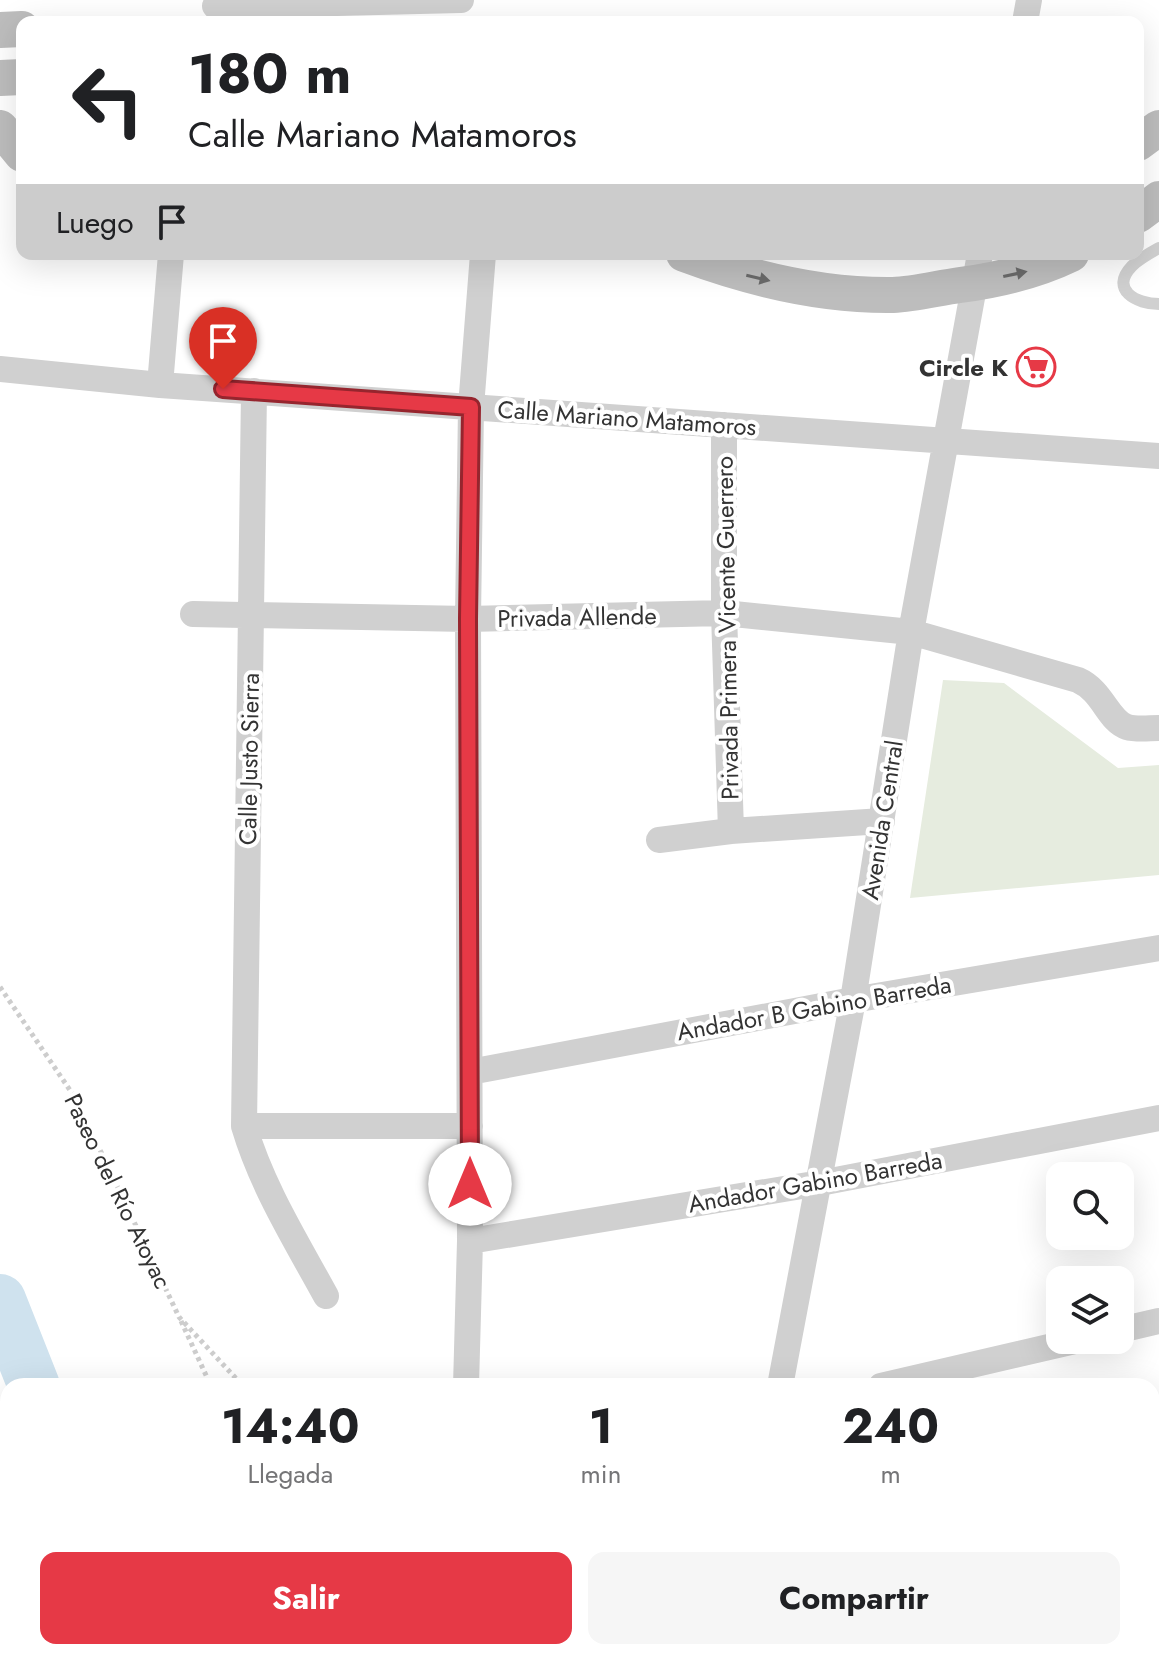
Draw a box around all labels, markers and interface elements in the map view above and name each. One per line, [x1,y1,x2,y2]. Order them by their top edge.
text: 180 m [188,33,351,114]
icon: left [56,48,160,152]
text: Calle Mariano Matamoros [188,108,577,160]
icon: arrive [150,200,194,244]
text: Luego [56,201,134,244]
one-way arrow [1002,267,1027,280]
one-way arrow [746,272,771,285]
pin [189,307,257,389]
icon: arrive [201,319,245,363]
supermarket icon: Circle K [1015,346,1057,388]
place label: Circle K [919,350,1008,385]
street label: Calle Mariano Matamoros [496,392,758,444]
street label: Privada Primera Vicente Guerrero [707,456,747,800]
street label: Privada Allende [497,598,657,636]
street label: Calle Justo Sierra [230,672,268,846]
street label: Avenida Central [852,738,912,902]
street label: Andador B Gabino Barreda [674,967,954,1049]
street label: Paseo del Río Atoyac [56,1088,180,1294]
position arrow [428,1142,512,1226]
street label: Andador Gabino Barreda [685,1142,945,1222]
map controls [1046,1162,1134,1354]
button: search [1046,1162,1134,1250]
button: layers [1046,1266,1134,1354]
text: 14:40 [221,1392,360,1461]
text: 1 [589,1392,613,1461]
text: 240 [842,1392,939,1461]
text: Llegada [247,1455,333,1493]
text: min [581,1455,621,1493]
text: m [881,1455,901,1493]
button: Salir [40,1552,572,1644]
button: Compartir [588,1552,1120,1644]

